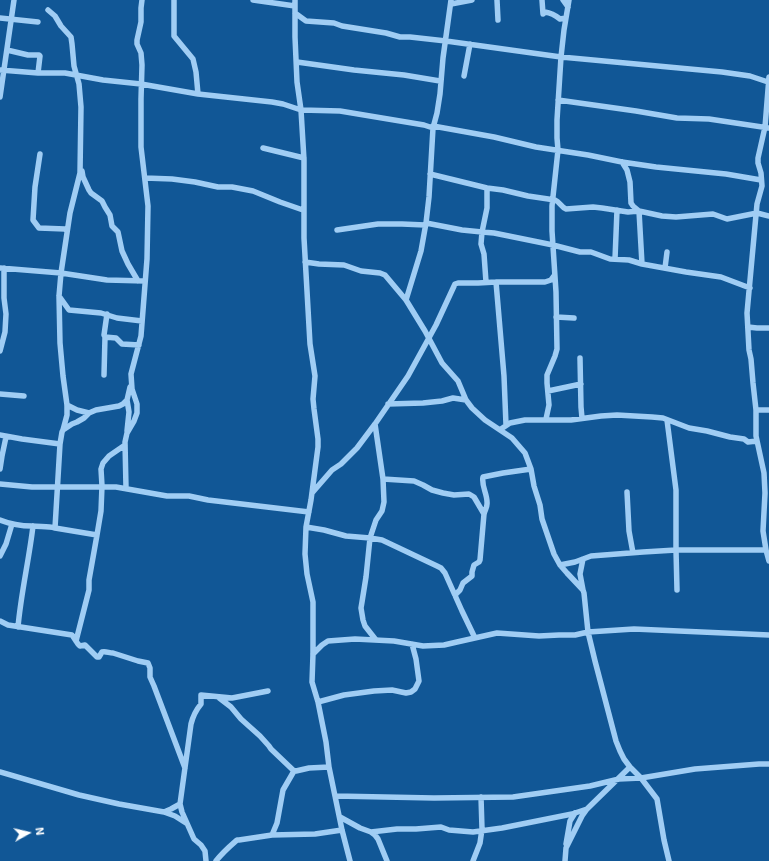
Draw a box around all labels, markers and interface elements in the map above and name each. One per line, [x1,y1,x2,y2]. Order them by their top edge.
north arrow [8,813,48,853]
text: N [33,826,47,836]

